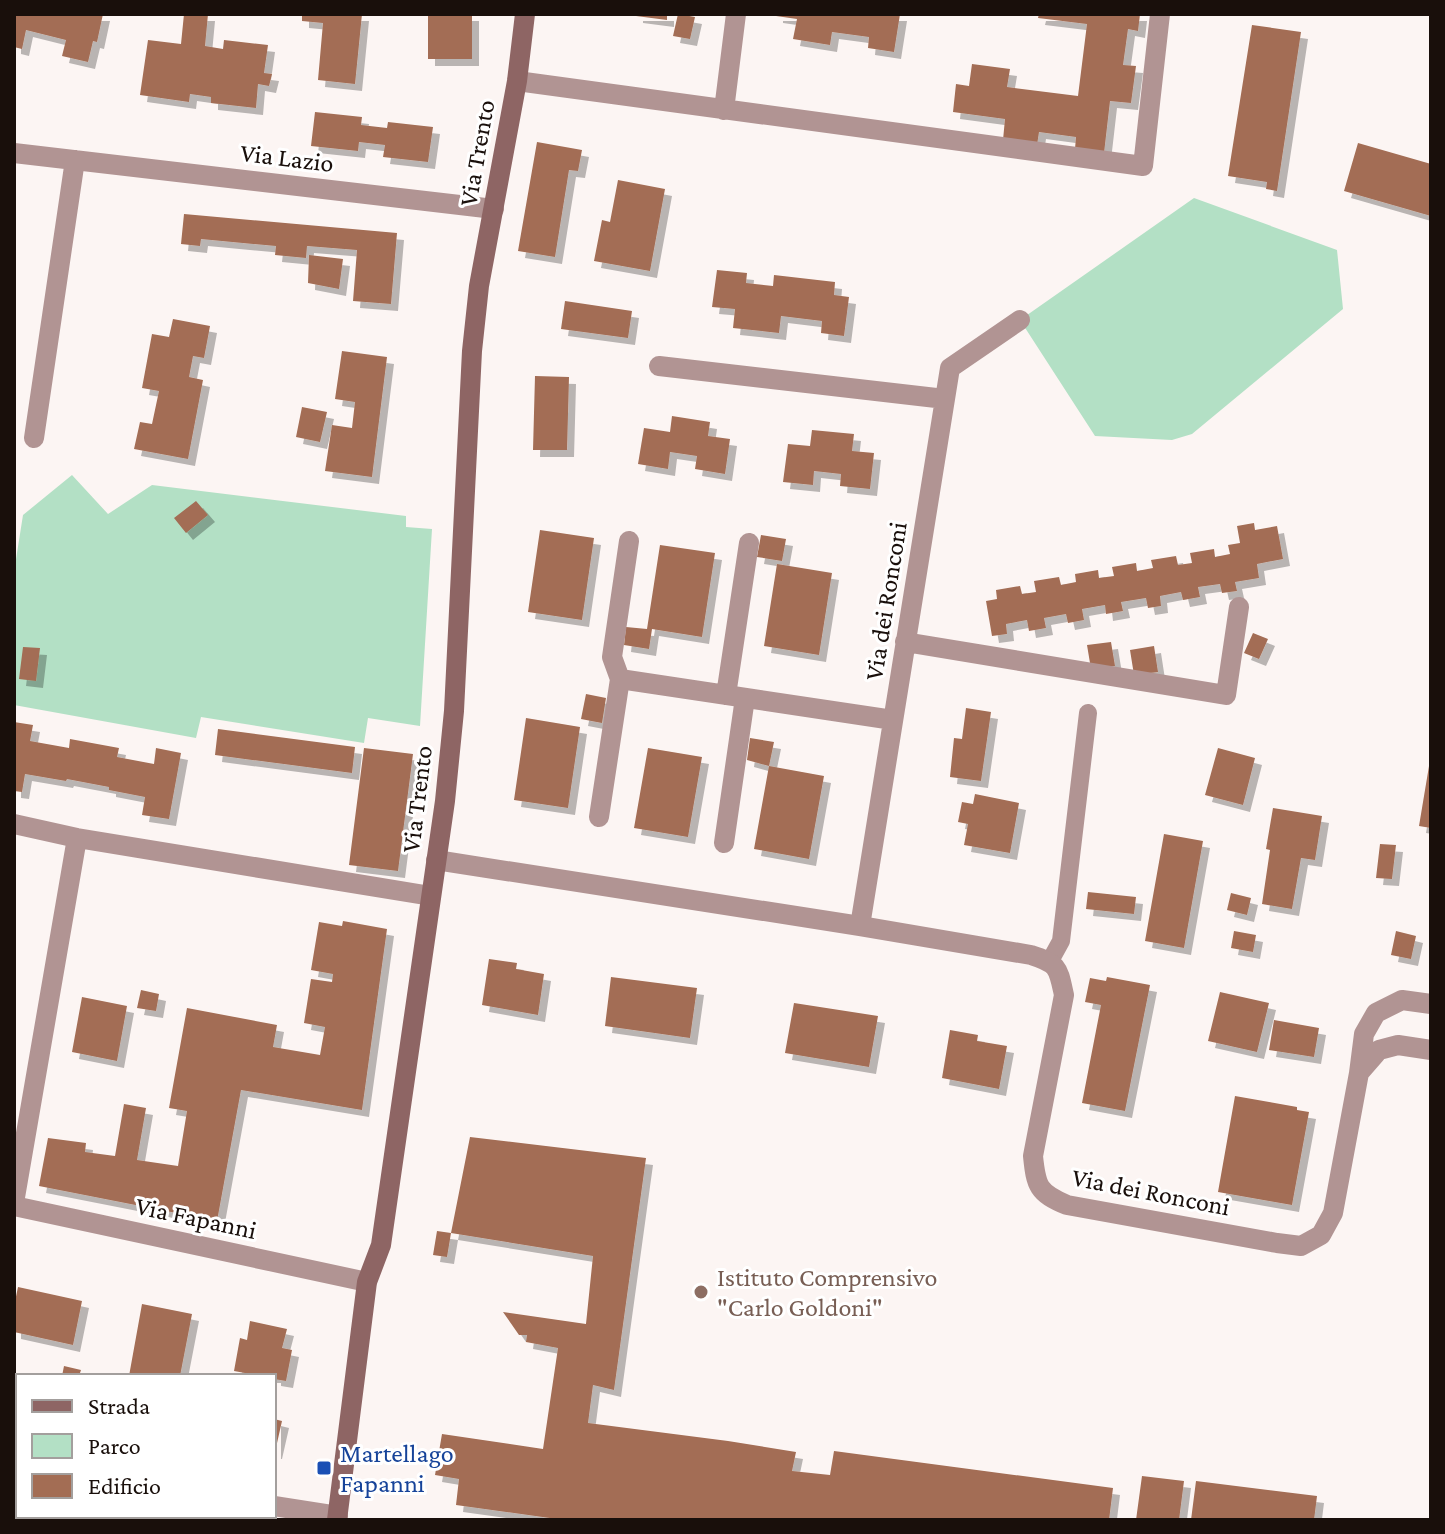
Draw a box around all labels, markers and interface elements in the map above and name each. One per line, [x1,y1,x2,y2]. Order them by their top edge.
street label: Via Trento [453,97,501,209]
street label: Via Lazio [239,138,335,178]
street label: Via dei Ronconi [859,519,913,682]
street label: Via Trento [396,744,438,854]
street label: Via dei Ronconi [1070,1162,1233,1222]
street label: Via Fapanni [133,1191,259,1245]
place label: Istituto Comprensivo "Carlo Goldoni" [717,1263,937,1322]
marker: Istituto Comprensivo "Carlo Goldoni" [692,1283,710,1301]
legend [16,1374,276,1518]
text: Strada [88,1392,150,1419]
text: Parco [88,1432,141,1459]
place label: Martellago Fapanni [340,1439,454,1498]
marker: Martellago Fapanni [315,1459,333,1477]
text: Edificio [88,1472,161,1499]

